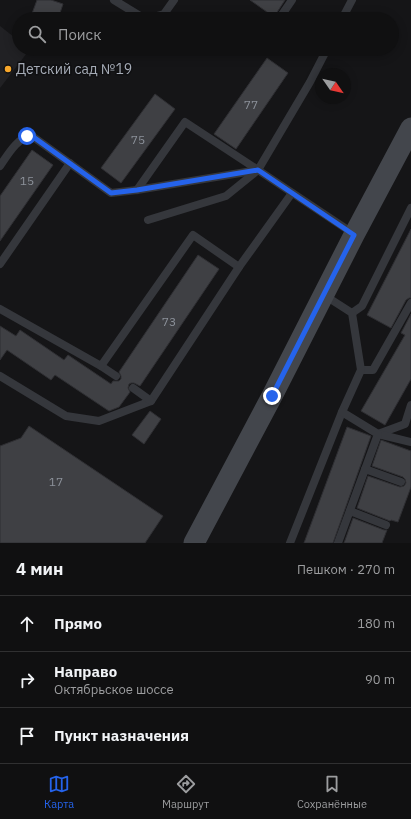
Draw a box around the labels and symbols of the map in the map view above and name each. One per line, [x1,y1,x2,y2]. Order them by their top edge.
place label: Детский сад №19 [16,60,132,78]
marker: Детский сад №19 [3,64,13,74]
north arrow [315,68,351,104]
house number: 77 [244,97,258,112]
route start [18,127,36,145]
house number: 75 [131,132,145,147]
house number: 15 [20,173,34,188]
house number: 73 [162,314,176,329]
route end [263,387,281,405]
house number: 17 [49,474,63,489]

